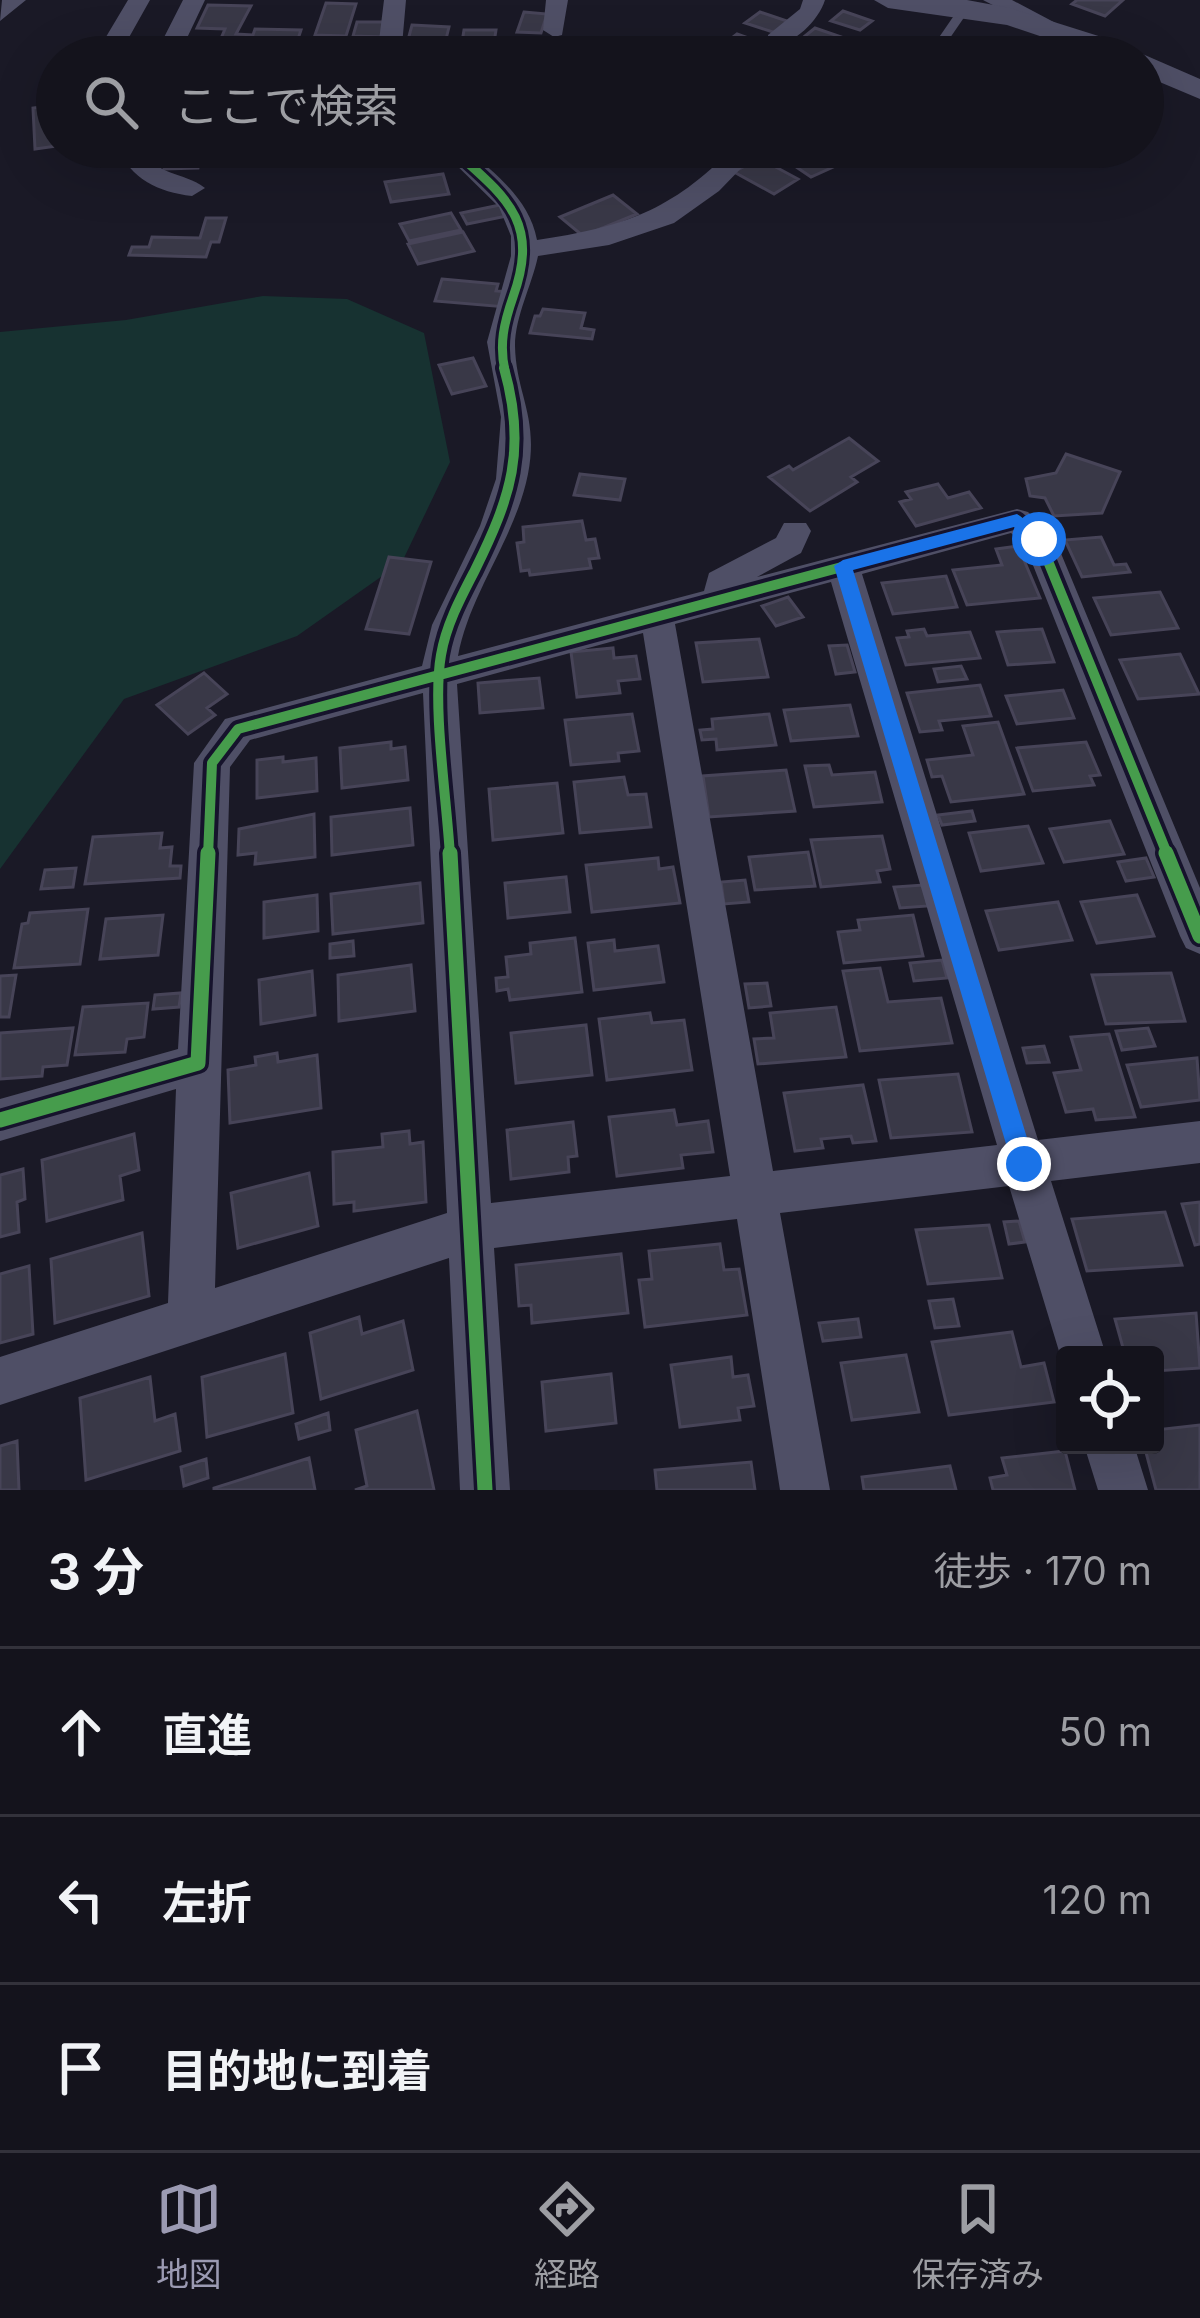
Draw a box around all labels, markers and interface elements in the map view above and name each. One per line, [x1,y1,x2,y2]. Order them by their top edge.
search box [36,36,1164,168]
icon: search [78,69,144,135]
text: ここで検索 [174,78,399,133]
route start [1012,512,1066,566]
route end [997,1137,1051,1191]
map controls [1056,1346,1164,1454]
button: locate [1056,1346,1164,1454]
text: 3 分 [48,1541,144,1602]
text: 徒歩 · 170 m [934,1547,1152,1594]
icon: ahead [48,1699,114,1765]
text: 直進 [162,1707,252,1762]
text: 50 m [1059,1708,1152,1755]
icon: left [48,1867,114,1933]
text: 左折 [162,1875,252,1930]
text: 120 m [1043,1876,1152,1923]
icon: arrive [48,2035,114,2101]
text: 目的地に到着 [162,2043,432,2098]
tab: 地図 [156,2176,222,2296]
tab: 経路 [534,2176,600,2296]
tab: 保存済み [912,2176,1044,2296]

